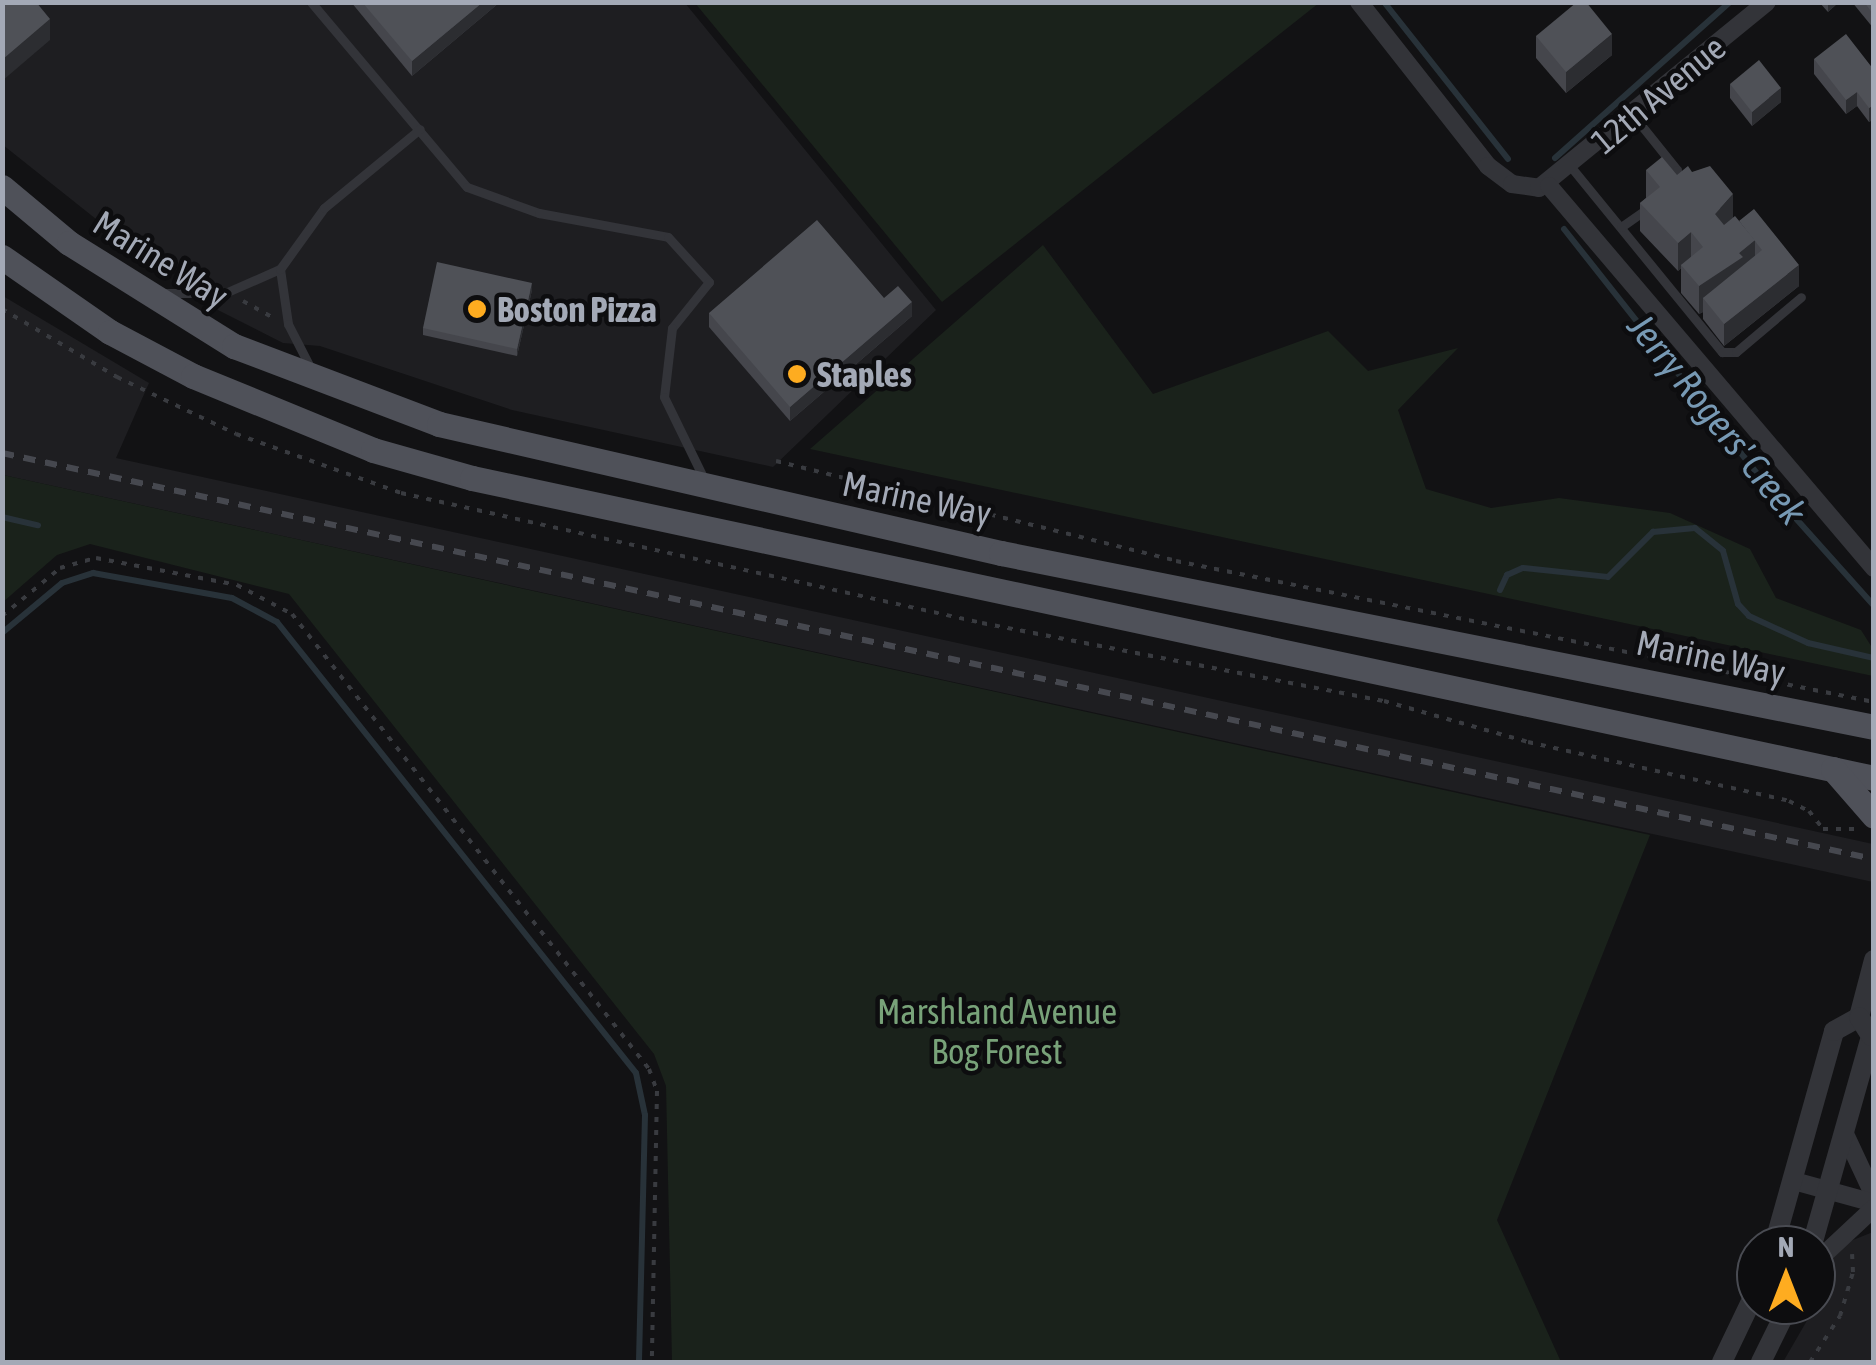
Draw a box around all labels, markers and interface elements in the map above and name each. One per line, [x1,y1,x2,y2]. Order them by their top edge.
street label: 12th Avenue [1583,26,1733,162]
street label: Marine Way [86,201,236,317]
place label: Boston Pizza [497,288,657,330]
marker: Boston Pizza [466,298,488,320]
water label: Jerry Rogers' Creek [1618,305,1816,533]
place label: Staples [817,353,912,395]
marker: Staples [786,363,808,385]
street label: Marine Way [839,462,995,534]
street label: Marine Way [1633,621,1789,693]
park label: Marshland Avenue Bog Forest [877,990,1117,1072]
north arrow [1736,1225,1836,1325]
text: N [1778,1231,1794,1263]

